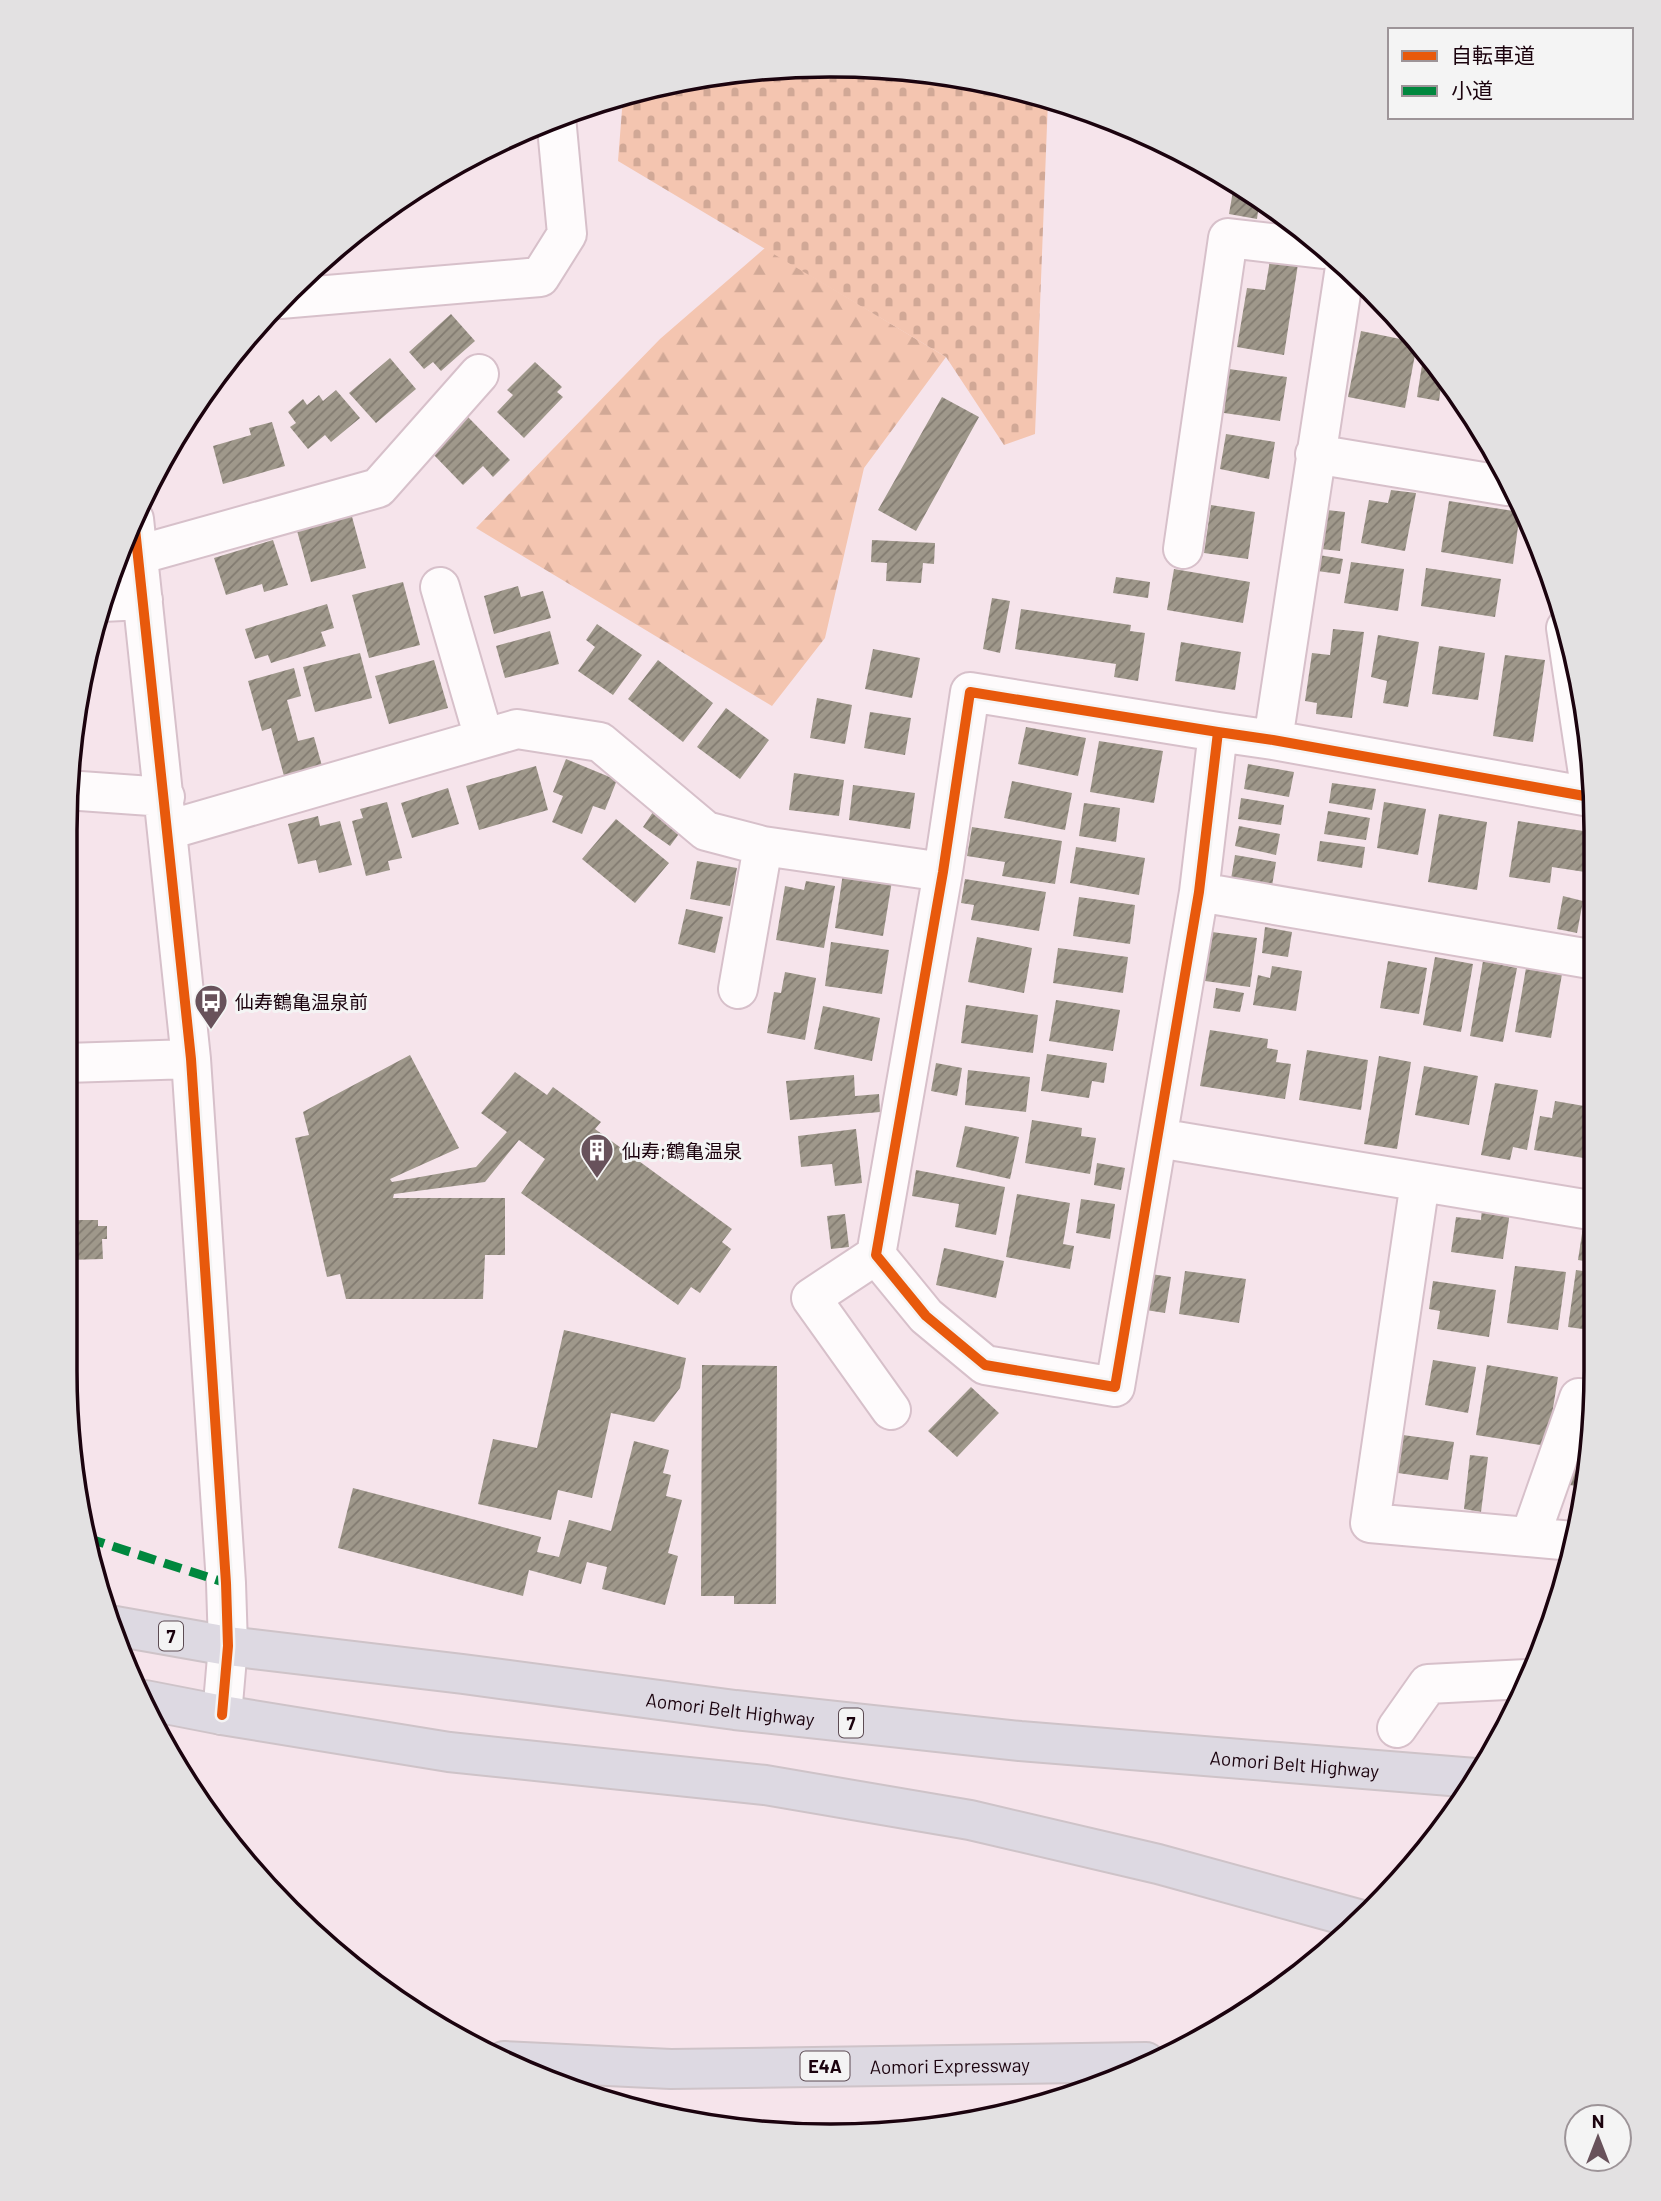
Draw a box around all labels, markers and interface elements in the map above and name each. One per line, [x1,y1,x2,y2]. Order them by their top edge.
legend [1388,28,1633,119]
text: 自転車道 [1451,42,1535,67]
text: 小道 [1451,77,1493,102]
bus stop icon: 仙寿鶴亀温泉前 [192,982,230,1031]
place label: 仙寿鶴亀温泉前 [235,990,368,1013]
building icon: 仙寿;鶴亀温泉 [578,1131,616,1180]
place label: 仙寿;鶴亀温泉 [622,1139,742,1162]
road number: 7 [159,1622,183,1651]
street label: Aomori Belt Highway [645,1687,816,1730]
road number: 7 [839,1708,863,1738]
street label: Aomori Belt Highway [1209,1745,1380,1782]
road number: E4A [800,2052,850,2080]
street label: Aomori Expressway [869,2052,1030,2078]
north arrow [1563,2103,1633,2173]
text: N [1592,2109,1604,2132]

